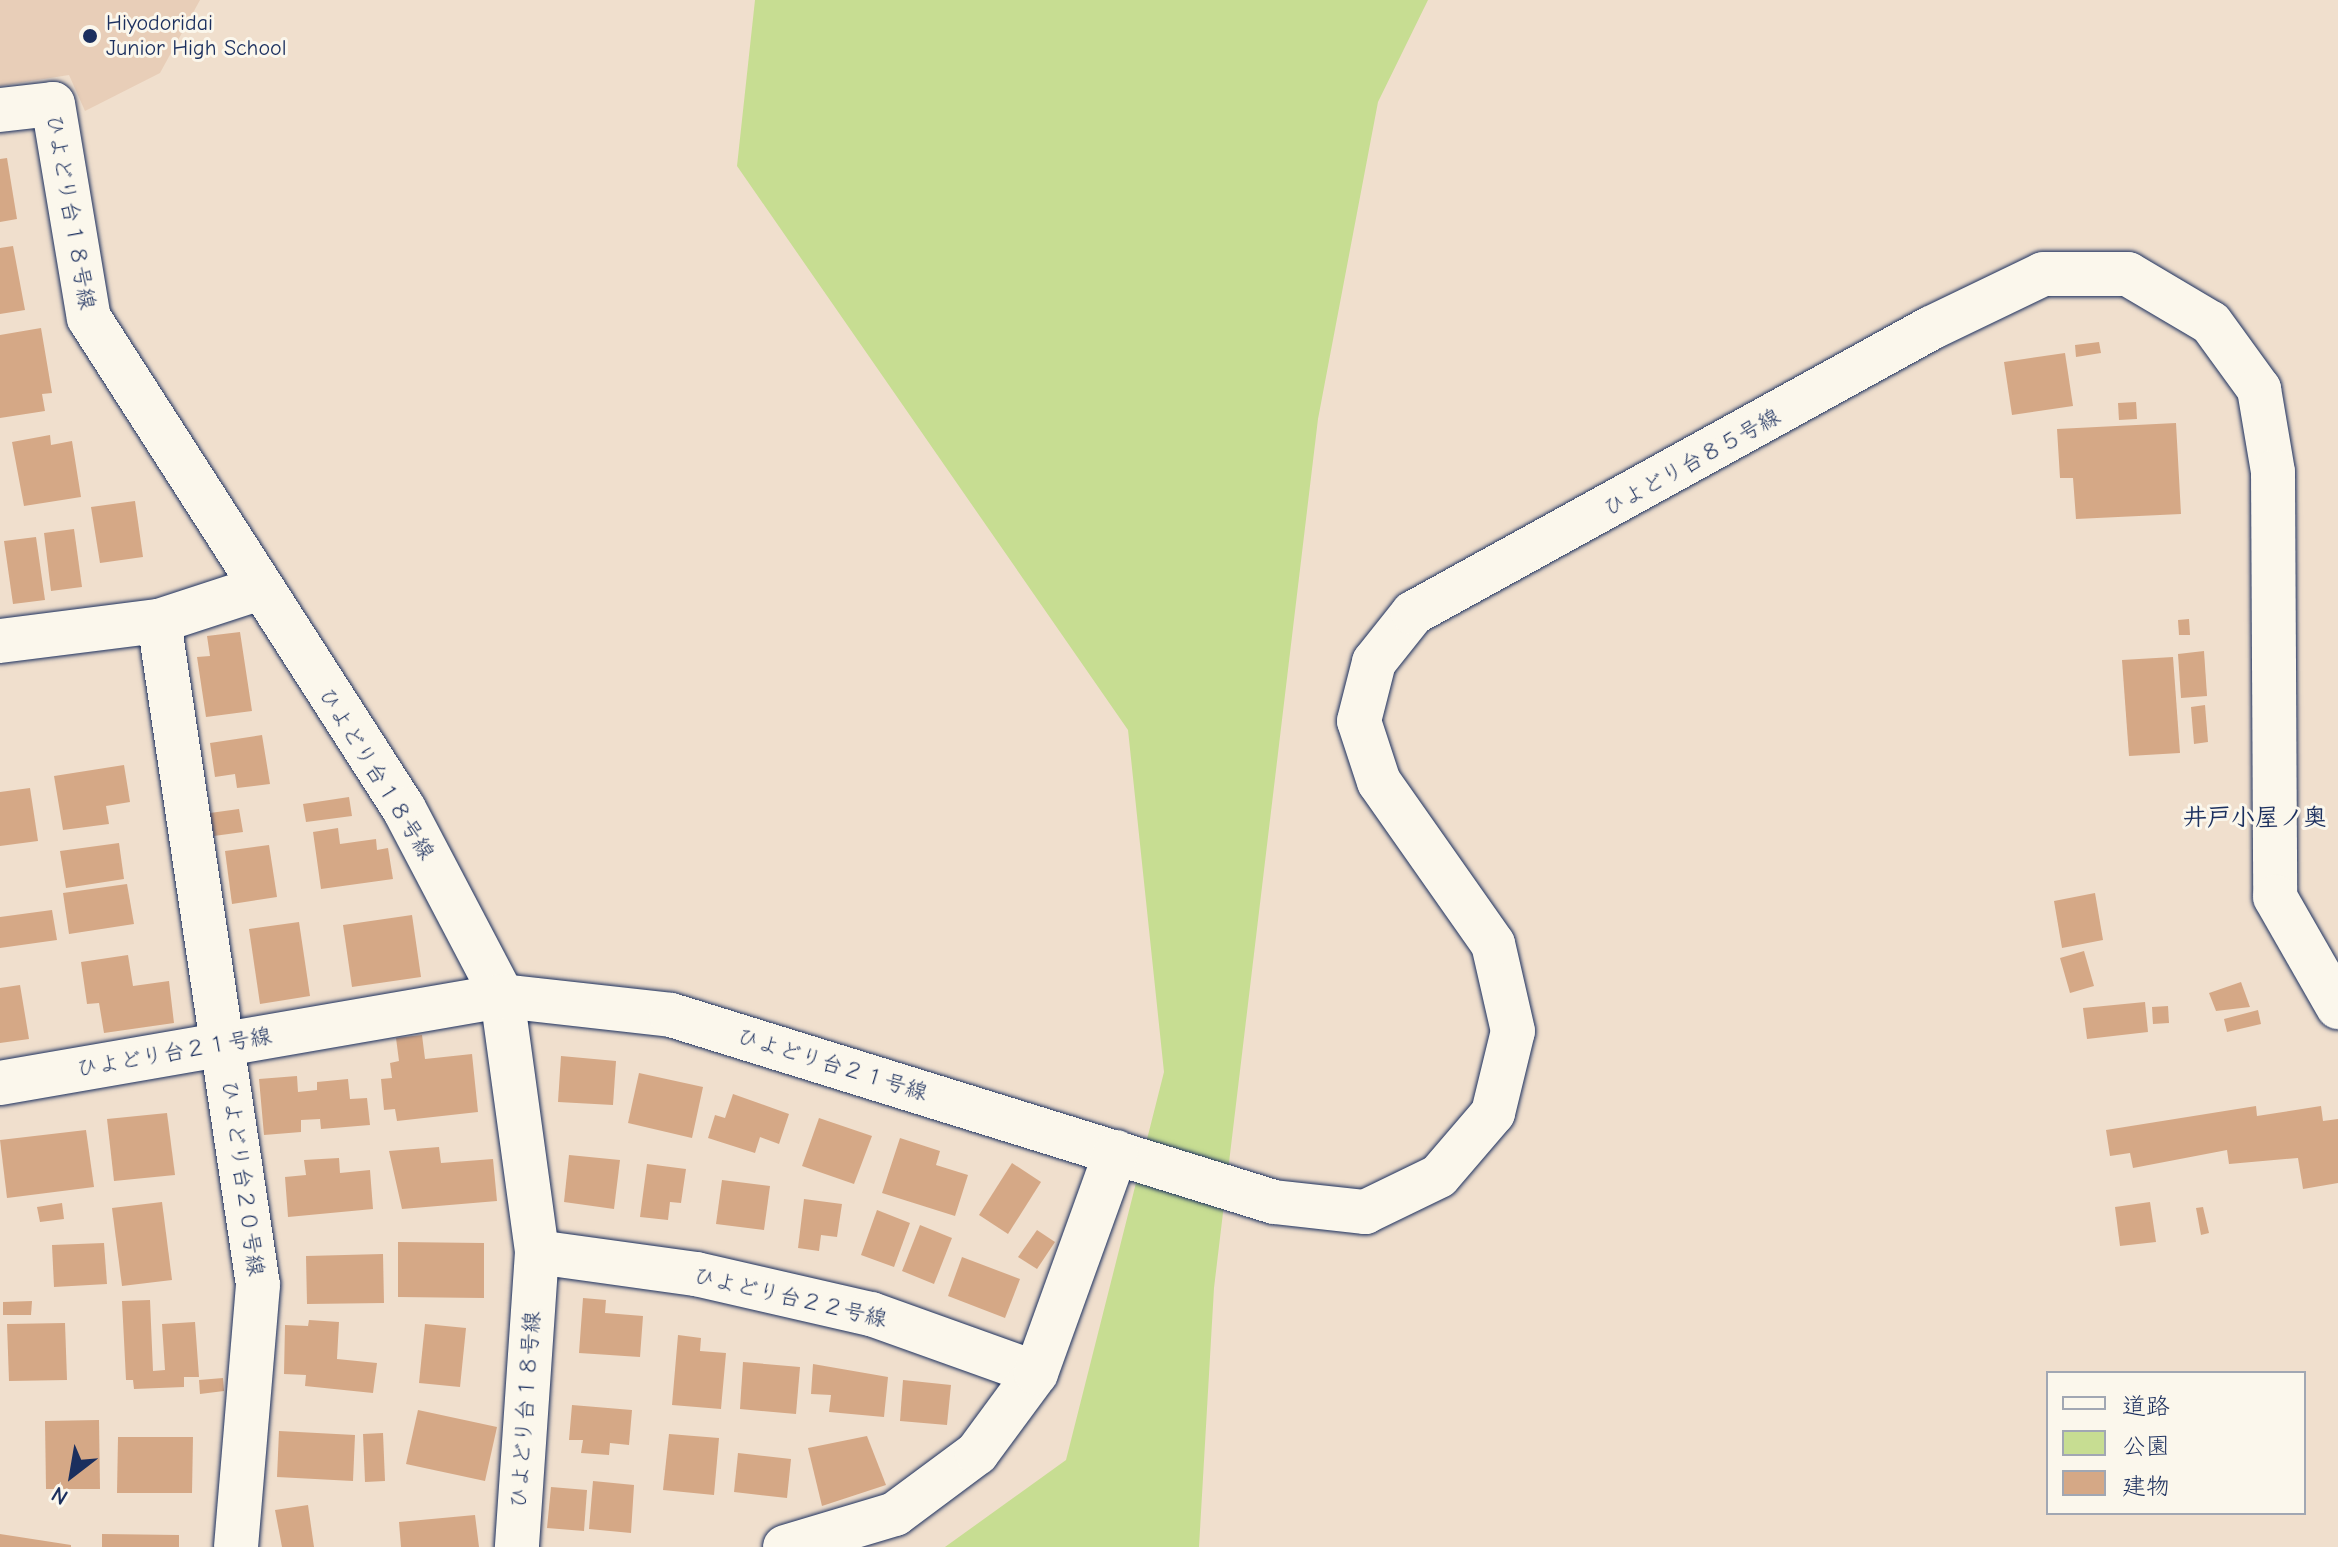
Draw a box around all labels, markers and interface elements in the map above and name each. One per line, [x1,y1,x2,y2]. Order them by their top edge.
place label: Hiyodoridai Junior High School [106,10,287,62]
marker: Hiyodoridai Junior High School [81,27,99,45]
street label: ひよどり台１８号線 [40,112,100,312]
street label: ひよどり台８５号線 [1599,403,1785,523]
street label: ひよどり台１８号線 [312,683,440,865]
district label: 井戸小屋ノ奥 [2183,804,2327,832]
street label: ひよどり台２１号線 [74,1023,274,1083]
street label: ひよどり台２１号線 [733,1023,931,1107]
street label: ひよどり台２０号線 [215,1078,269,1278]
street label: ひよどり台２２号線 [691,1263,889,1333]
street label: ひよどり台１８号線 [506,1310,546,1510]
legend [2046,1371,2306,1515]
text: 道路 [2122,1392,2170,1420]
text: 公園 [2122,1432,2170,1460]
north arrow [32,1435,112,1515]
text: 建物 [2122,1472,2170,1500]
text: N [47,1481,72,1510]

